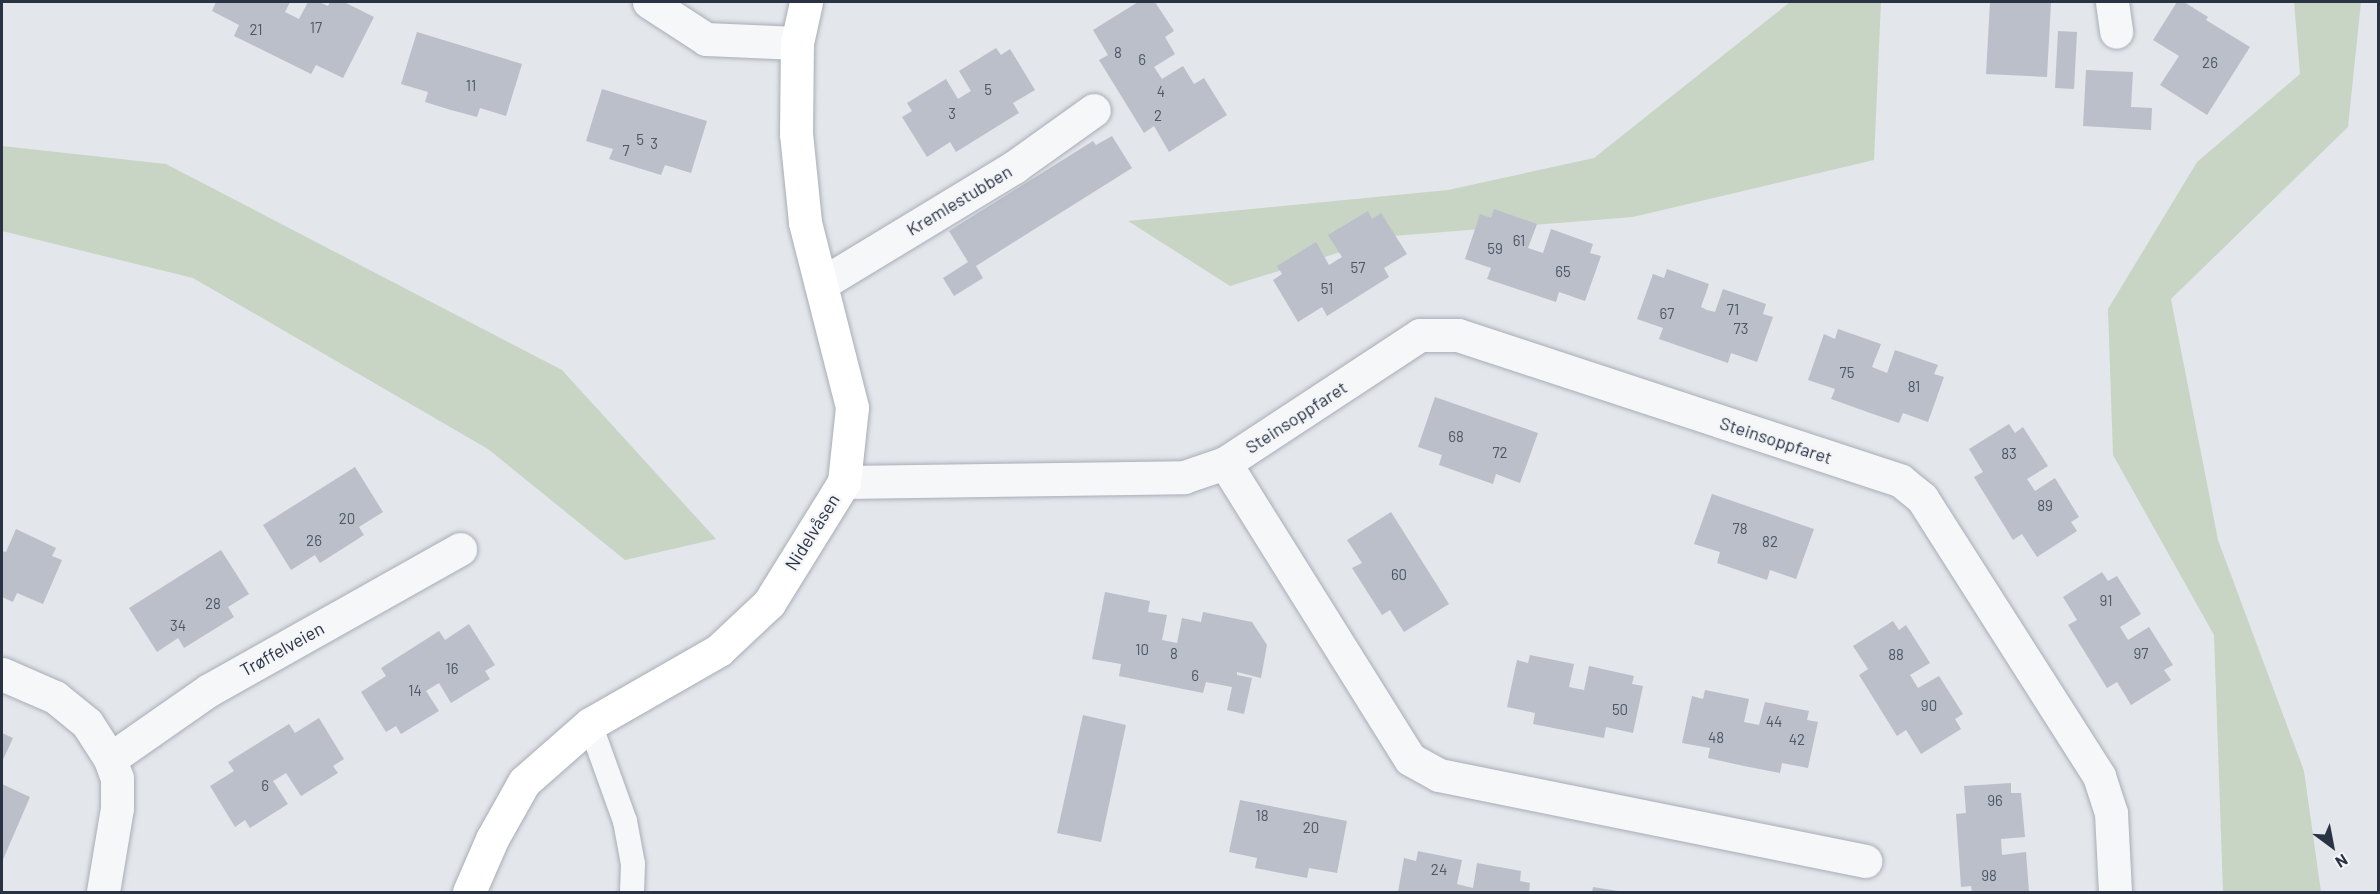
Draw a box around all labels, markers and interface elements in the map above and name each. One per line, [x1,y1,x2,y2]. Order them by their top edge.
house number: 17 [310,19,322,37]
house number: 21 [249,21,263,39]
house number: 8 [1114,44,1122,62]
house number: 6 [1138,51,1146,69]
house number: 26 [2202,54,2218,72]
house number: 11 [466,77,476,95]
house number: 5 [984,81,992,99]
house number: 4 [1157,83,1165,101]
house number: 3 [948,105,956,123]
house number: 2 [1154,107,1162,125]
house number: 5 [636,131,644,149]
house number: 3 [650,135,658,153]
house number: 7 [622,142,630,160]
street label: Kremlestubben [902,160,1016,240]
house number: 61 [1513,232,1525,250]
house number: 59 [1487,240,1503,258]
house number: 57 [1351,259,1365,277]
house number: 65 [1555,263,1571,281]
house number: 51 [1321,280,1333,298]
house number: 71 [1727,301,1739,319]
house number: 67 [1660,305,1674,323]
house number: 73 [1734,320,1748,338]
house number: 75 [1840,364,1854,382]
street label: Steinsoppfaret [1241,376,1351,458]
house number: 81 [1908,378,1920,396]
street label: Steinsoppfaret [1717,412,1835,468]
house number: 68 [1448,428,1464,446]
house number: 72 [1492,444,1508,462]
house number: 83 [2001,445,2017,463]
street label: Nidelvåsen [780,490,844,574]
house number: 89 [2037,497,2053,515]
house number: 20 [339,510,355,528]
house number: 78 [1733,520,1747,538]
house number: 26 [306,532,322,550]
house number: 82 [1762,533,1778,551]
house number: 60 [1391,566,1407,584]
house number: 91 [2100,592,2112,610]
house number: 28 [205,595,221,613]
house number: 34 [170,617,186,635]
street label: Trøffelveien [236,617,328,681]
house number: 10 [1135,641,1149,659]
house number: 8 [1170,645,1178,663]
house number: 97 [2134,645,2148,663]
house number: 88 [1888,646,1904,664]
house number: 16 [446,660,458,678]
house number: 6 [1191,667,1199,685]
house number: 14 [408,682,422,700]
house number: 90 [1921,697,1937,715]
house number: 50 [1612,701,1628,719]
house number: 44 [1766,713,1782,731]
house number: 48 [1708,729,1724,747]
house number: 42 [1789,731,1805,749]
house number: 6 [261,777,269,795]
house number: 96 [1987,792,2003,810]
house number: 18 [1255,807,1269,825]
north arrow [2302,816,2362,876]
house number: 20 [1303,819,1319,837]
text: N [2332,851,2351,873]
house number: 24 [1431,861,1447,879]
house number: 98 [1981,867,1997,885]

